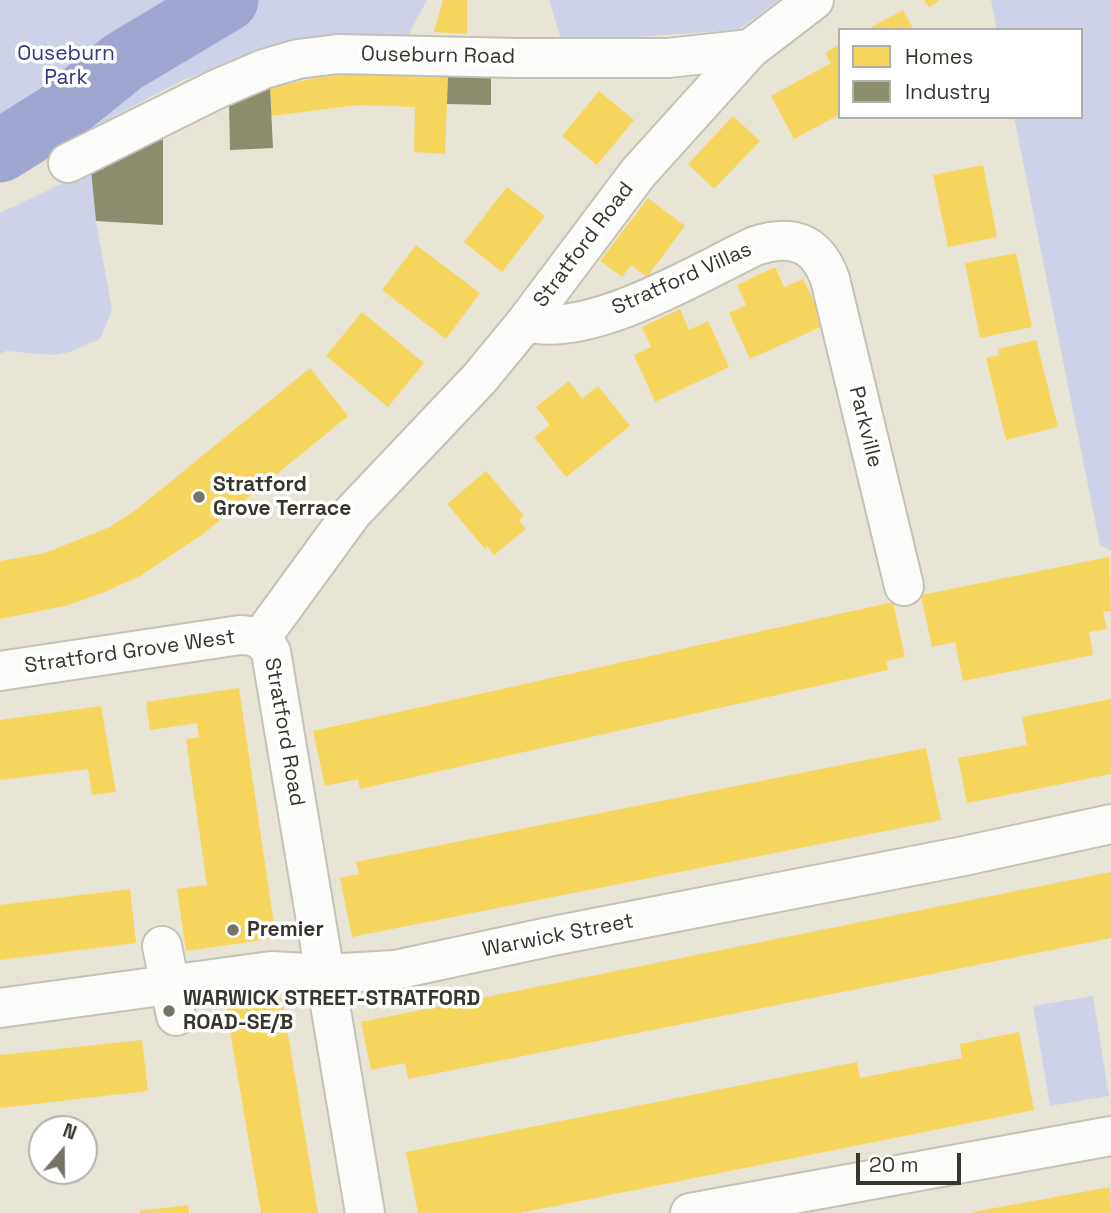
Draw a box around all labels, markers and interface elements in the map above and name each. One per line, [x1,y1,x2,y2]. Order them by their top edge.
legend [838,28,1083,119]
park label: Ouseburn Park [17,41,115,91]
street label: Ouseburn Road [361,42,515,70]
text: Homes [905,43,973,70]
text: Industry [905,78,991,105]
street label: Stratford Road [529,177,639,313]
street label: Stratford Villas [608,237,756,321]
street label: Parkville [843,384,887,470]
place label: Stratford Grove Terrace [213,472,351,522]
marker: Stratford Grove Terrace [191,489,207,505]
street label: Stratford Grove West [23,625,237,679]
street label: Stratford Road [259,656,309,808]
street label: Warwick Street [480,909,636,963]
place label: Premier [247,917,324,943]
marker: Premier [225,922,241,938]
place label: WARWICK STREET-STRATFORD ROAD-SE/B [183,986,480,1036]
marker: WARWICK STREET-STRATFORD ROAD-SE/B [161,1003,177,1019]
north arrow [28,1115,98,1185]
text: N [59,1118,80,1146]
scale bar [859,1140,964,1184]
text: 20 m [869,1151,919,1178]

